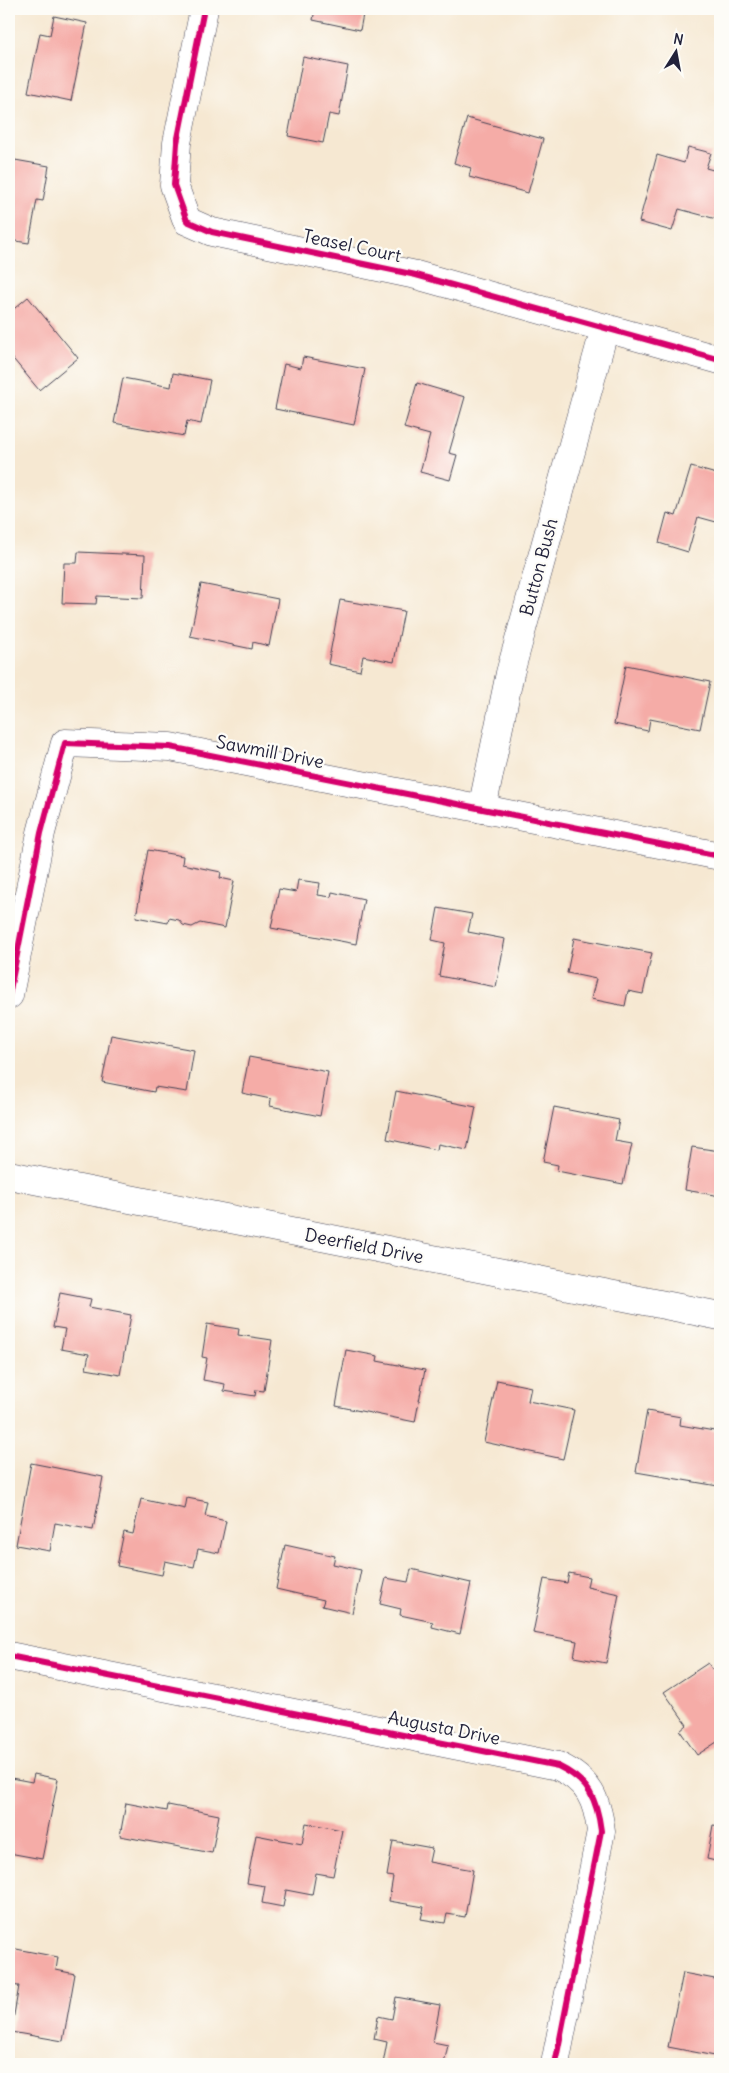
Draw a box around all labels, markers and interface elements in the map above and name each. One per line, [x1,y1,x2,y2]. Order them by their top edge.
north arrow [652,28,702,78]
text: N [672,29,685,49]
street label: Teasel Court [301,224,403,267]
street label: Button Bush [514,516,563,618]
street label: Sawmill Drive [214,730,326,773]
street label: Deerfield Drive [303,1223,425,1268]
street label: Augusta Drive [386,1705,502,1750]

